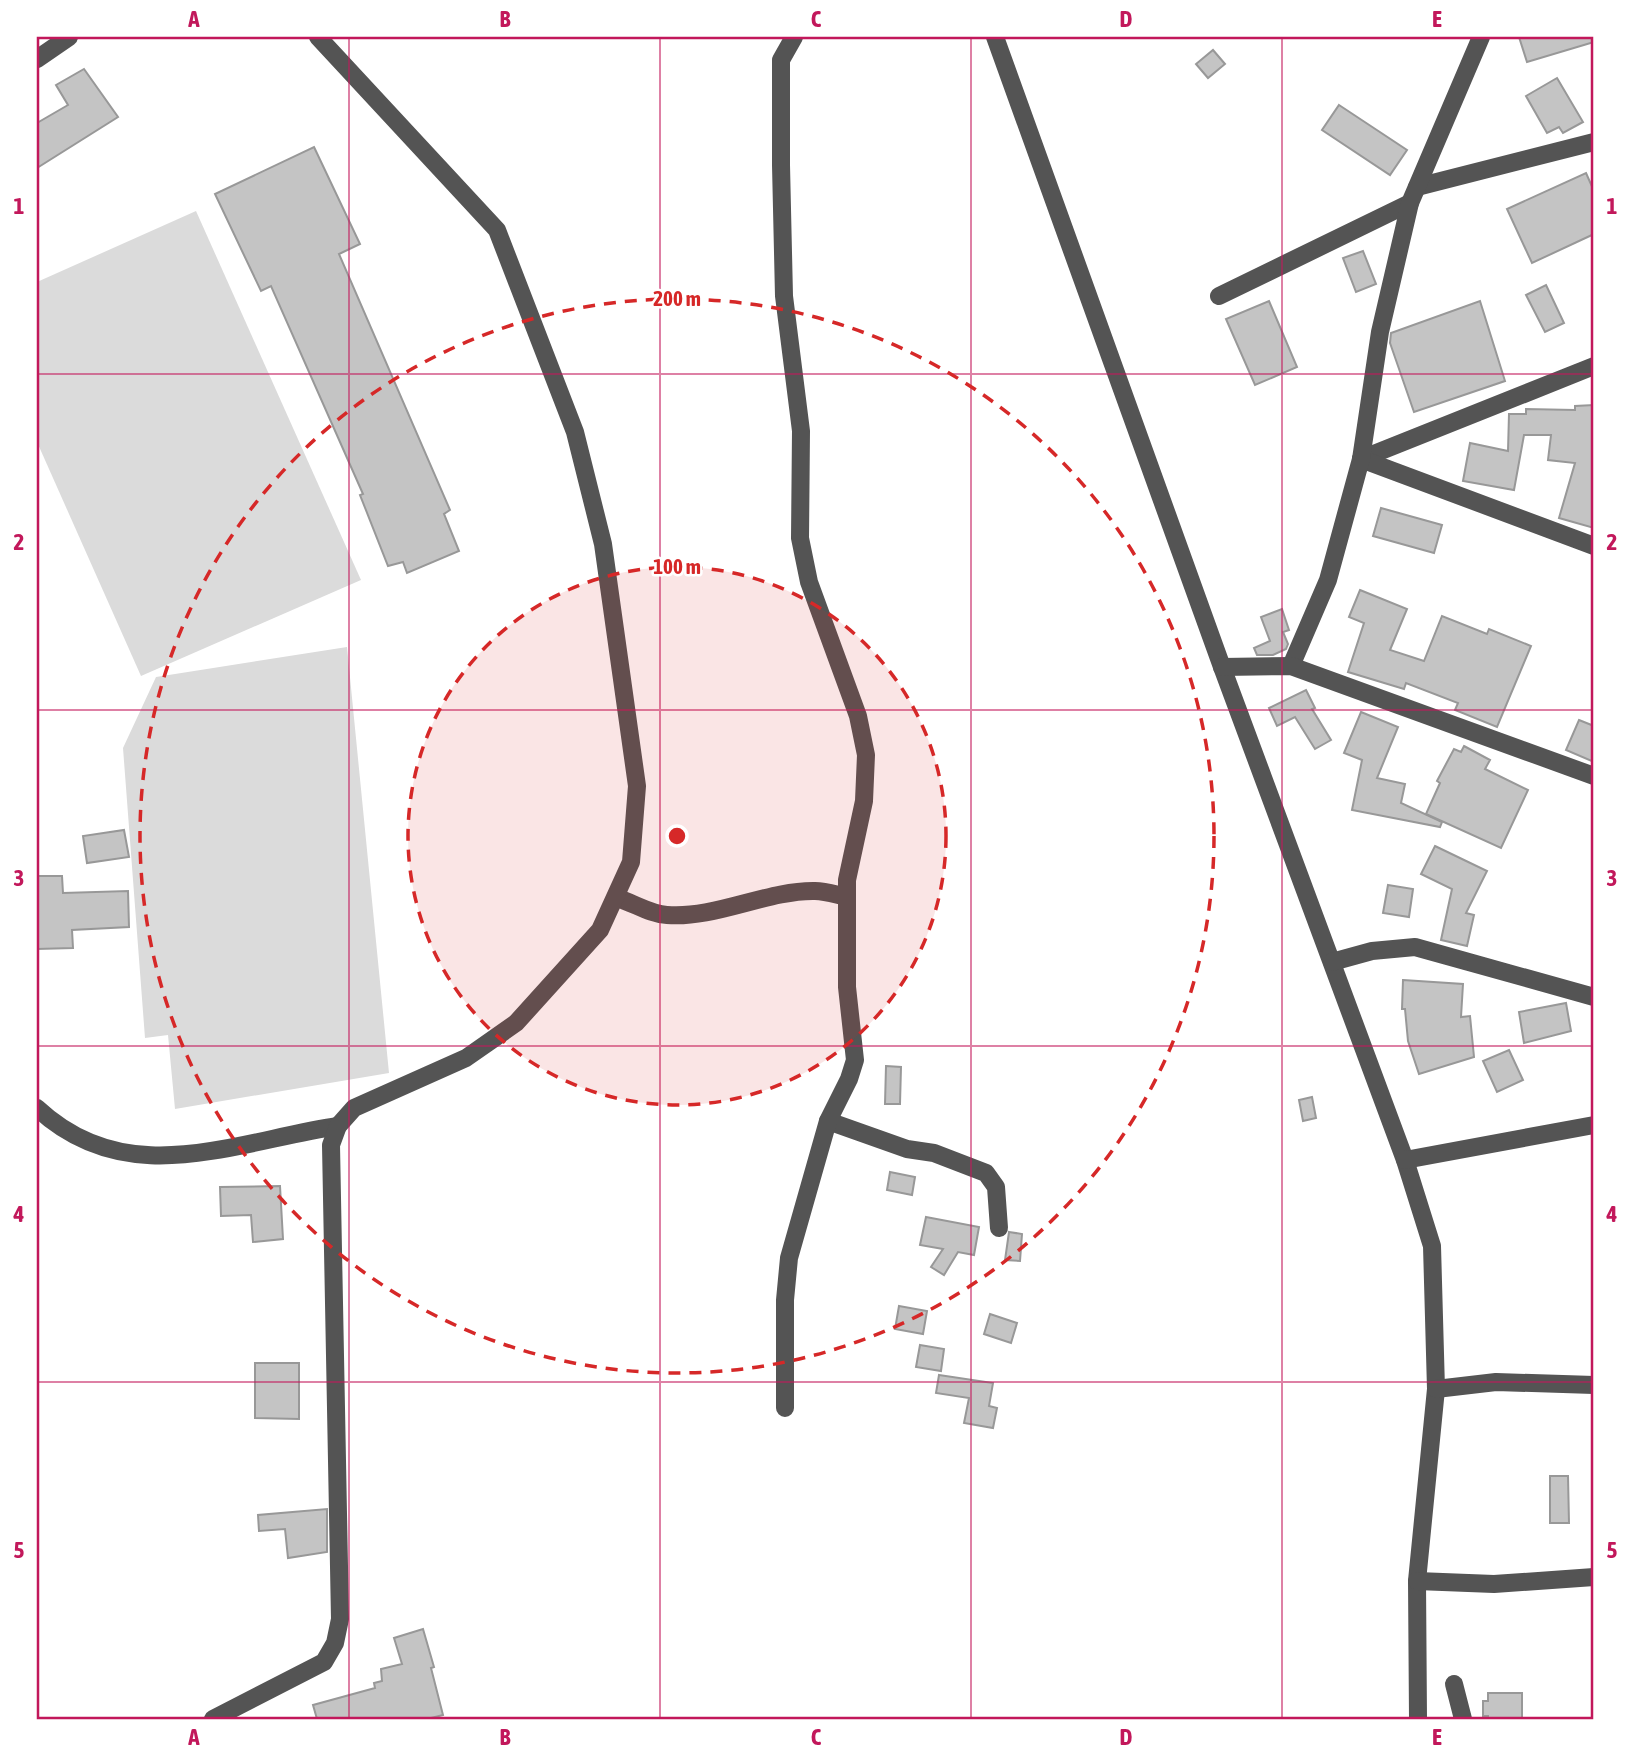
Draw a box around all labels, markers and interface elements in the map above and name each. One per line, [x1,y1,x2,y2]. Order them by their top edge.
text: A [187,6,200,32]
text: B [500,6,511,32]
text: C [811,6,822,32]
text: D [1120,6,1133,32]
text: E [1432,6,1442,32]
text: 1 [14,193,25,219]
text: 1 [1607,193,1618,219]
text: 200 m [653,286,701,310]
text: 2 [14,529,24,555]
text: 2 [1607,529,1617,555]
text: 100 m [653,554,701,578]
centre of rings [665,824,689,848]
text: 3 [14,865,24,891]
text: 3 [1607,865,1617,891]
text: 4 [13,1201,25,1227]
text: 4 [1606,1201,1618,1227]
text: 5 [14,1537,25,1563]
text: 5 [1607,1537,1618,1563]
text: A [187,1724,200,1750]
text: B [500,1724,511,1750]
text: C [811,1724,822,1750]
text: D [1120,1724,1133,1750]
text: E [1432,1724,1442,1750]

